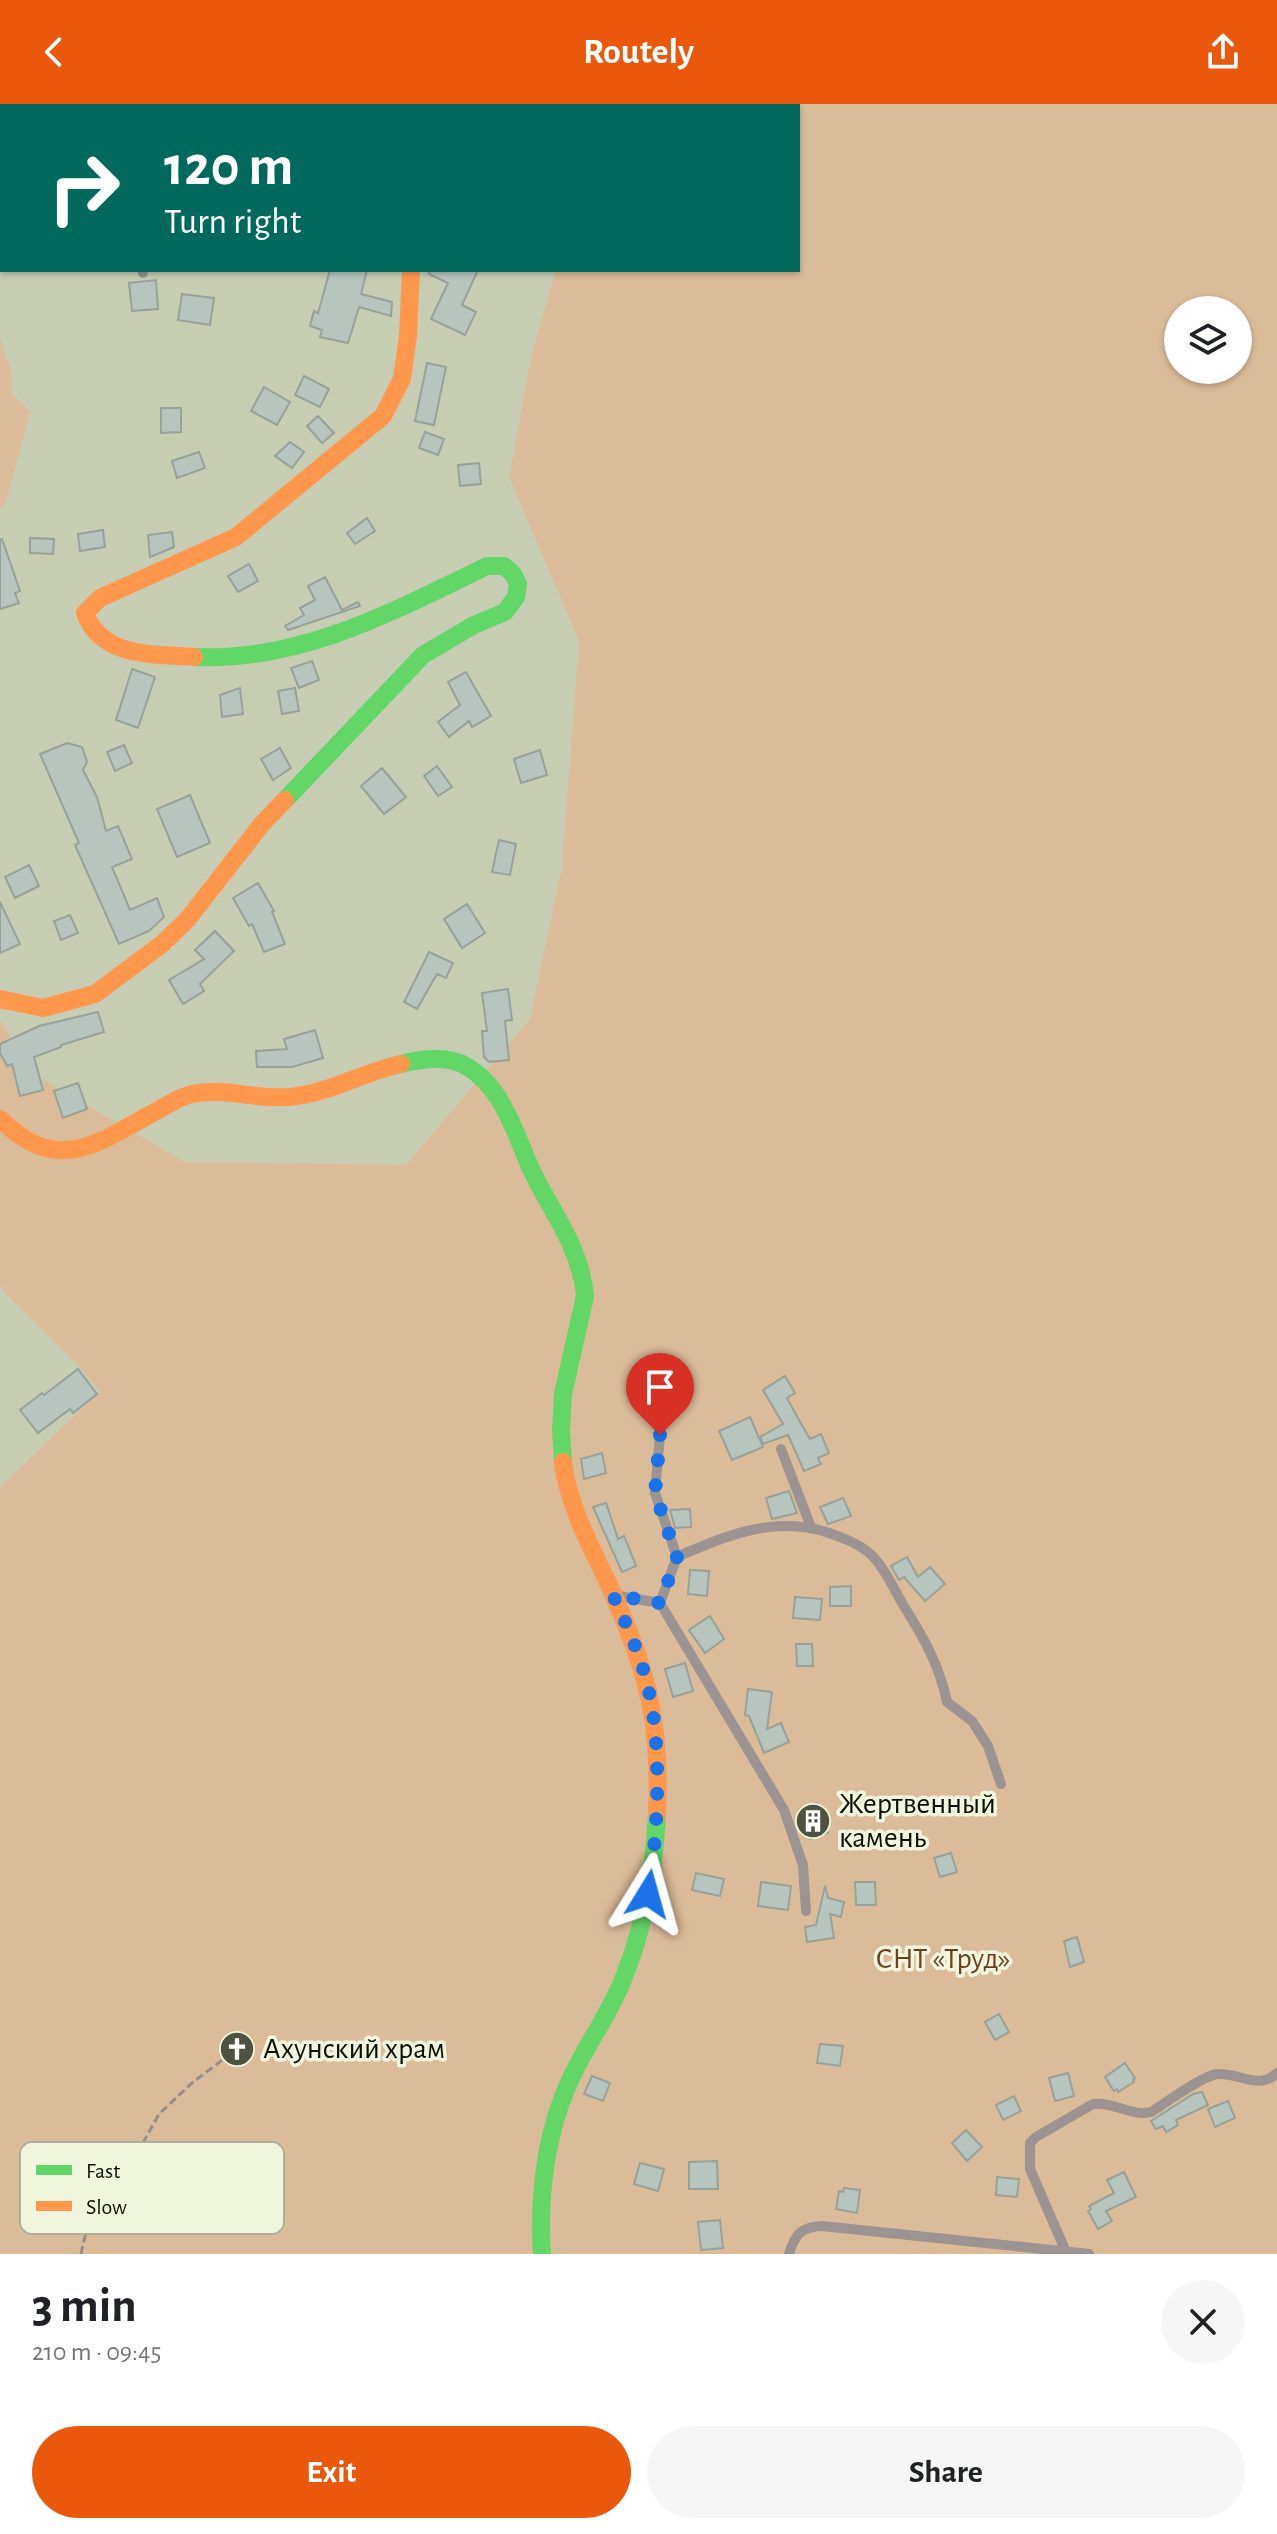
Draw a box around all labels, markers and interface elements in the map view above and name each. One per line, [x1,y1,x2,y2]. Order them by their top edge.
icon: back [32,30,76,74]
icon: share [1201,30,1245,74]
text: Routely [583,34,694,70]
icon: right [32,136,136,240]
text: 120 m [164,139,293,195]
text: Turn right [164,204,301,240]
map controls [1164,296,1252,384]
button: layers [1164,296,1252,384]
pin [626,1353,694,1435]
icon: arrive [638,1365,682,1409]
place label: Жертвенный камень [839,1789,996,1853]
building icon: Жертвенный камень [794,1802,832,1840]
position arrow [606,1852,690,1936]
park label: СНТ «Труд» [876,1944,1010,1974]
church icon: Ахунский храм [218,2030,256,2068]
place label: Ахунский храм [263,2034,445,2064]
legend [20,2142,284,2234]
text: Fast [86,2160,120,2182]
text: Slow [86,2196,127,2218]
button: close [1161,2280,1245,2364]
text: 3 min [32,2283,137,2331]
text: 210 m · 09:45 [32,2339,161,2365]
button: Exit [32,2426,631,2518]
button: Share [647,2426,1245,2518]

